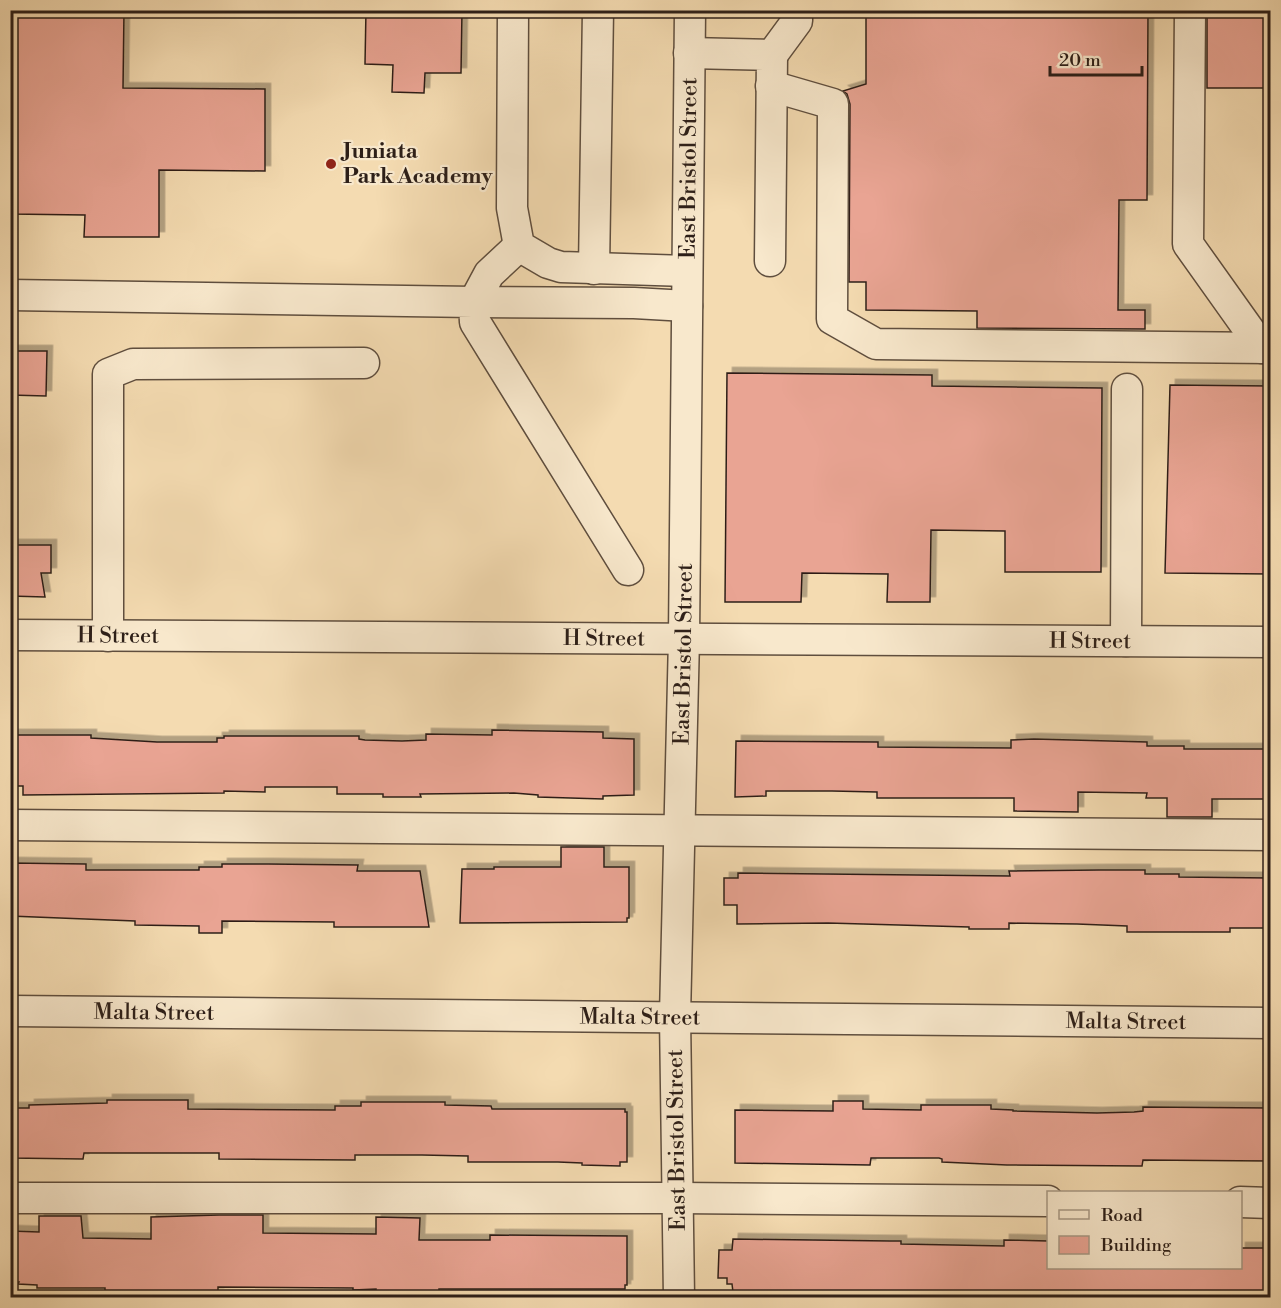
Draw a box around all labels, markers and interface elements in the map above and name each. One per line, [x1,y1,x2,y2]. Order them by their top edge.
scale bar [1050,39,1142,77]
text: 20 m [1059,49,1101,72]
street label: East Bristol Street [674,77,703,259]
place label: Juniata Park Academy [340,138,494,190]
marker: Juniata Park Academy [324,157,338,171]
street label: East Bristol Street [668,563,698,745]
street label: H Street [77,622,159,649]
street label: H Street [563,625,645,652]
street label: H Street [1049,627,1131,655]
street label: Malta Street [93,998,215,1026]
street label: Malta Street [579,1003,701,1031]
street label: Malta Street [1065,1008,1187,1036]
street label: East Bristol Street [662,1049,692,1231]
legend [1047,1191,1242,1269]
text: Road [1101,1204,1144,1227]
text: Building [1100,1234,1172,1257]

